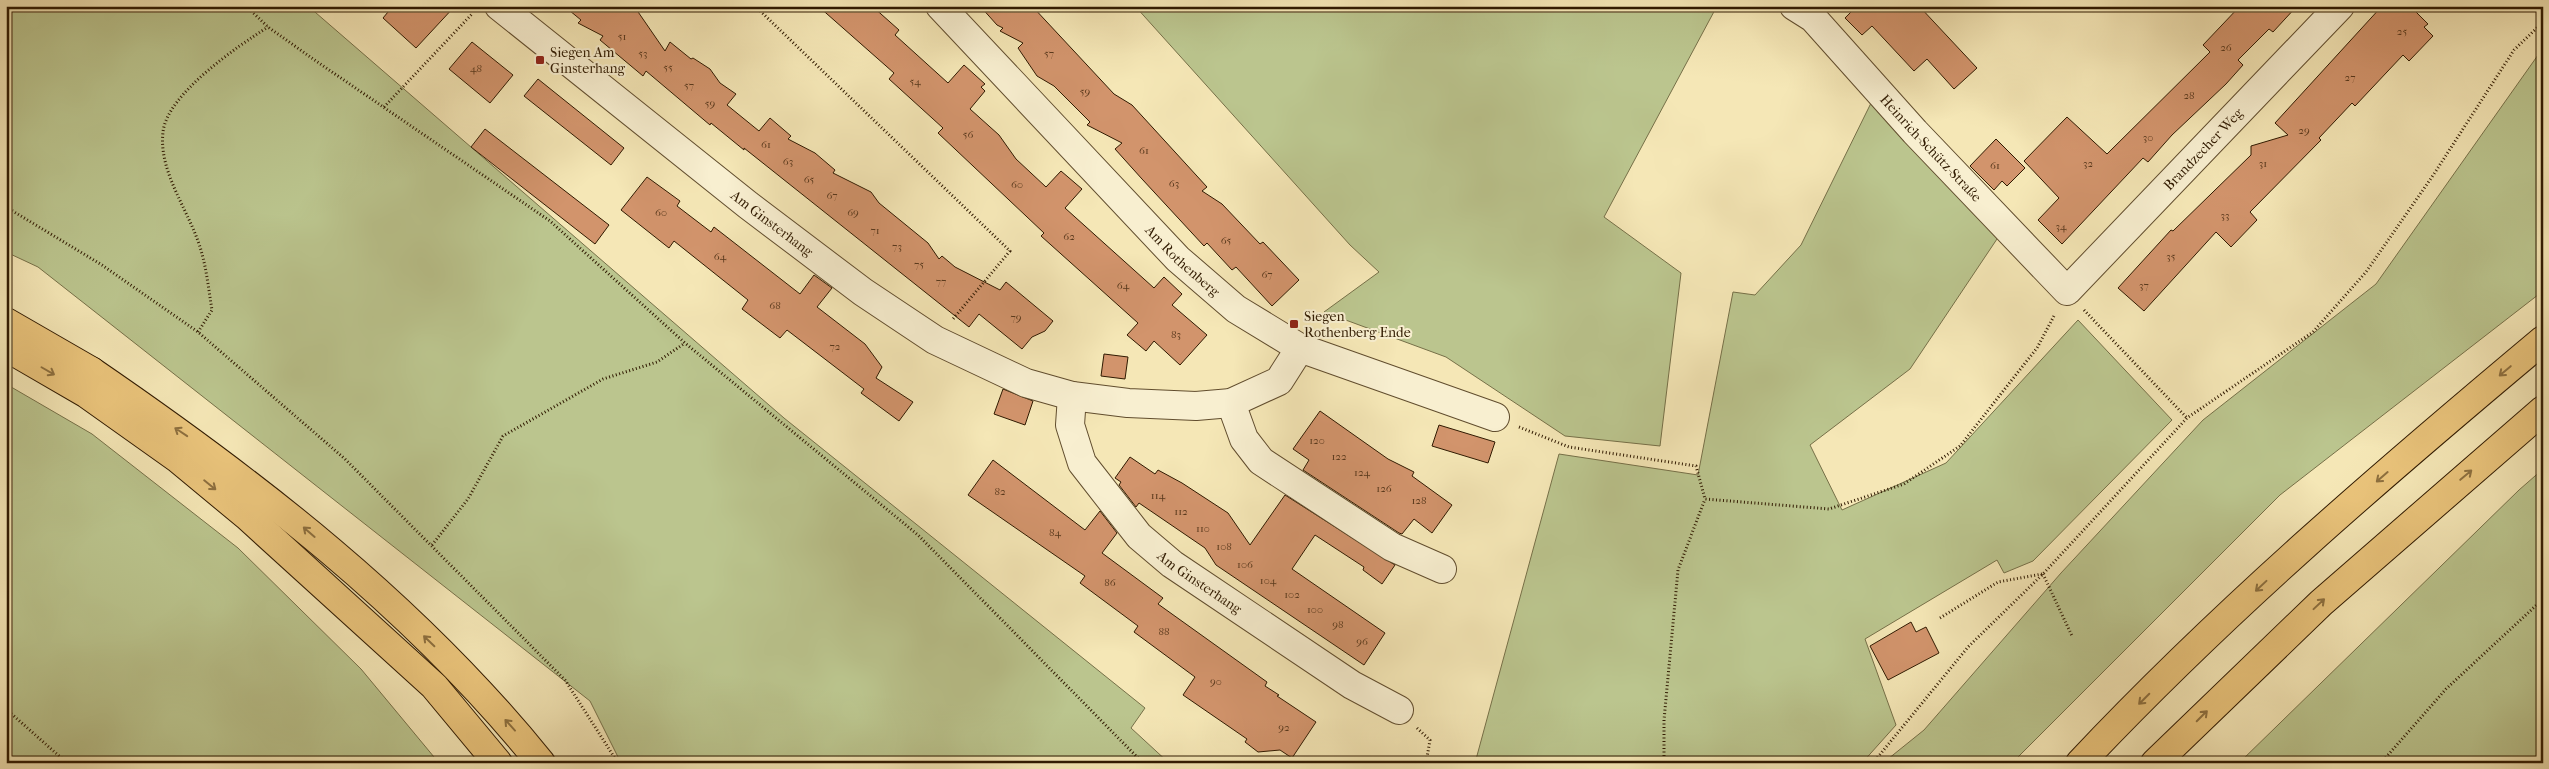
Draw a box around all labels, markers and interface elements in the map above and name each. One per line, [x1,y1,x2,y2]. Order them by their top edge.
house number: 25 [2397,25,2407,38]
house number: 51 [618,30,626,43]
house number: 26 [2220,41,2232,54]
place label: Siegen Am Ginsterhang [550,44,626,77]
house number: 53 [638,47,648,60]
house number: 57 [1044,47,1054,60]
marker: Siegen Am Ginsterhang [534,54,546,66]
house number: 55 [663,61,673,74]
house number: 48 [470,62,482,75]
house number: 27 [2345,71,2355,84]
house number: 54 [909,75,921,88]
house number: 57 [684,79,694,92]
house number: 59 [1080,85,1090,98]
house number: 28 [2183,89,2195,102]
street label: Heinrich-Schütz-Straße [1876,91,1985,205]
house number: 59 [705,97,715,110]
street label: Brandzecher Weg [2160,104,2247,194]
house number: 29 [2298,124,2310,137]
house number: 56 [963,128,973,141]
house number: 30 [2143,131,2153,144]
house number: 61 [761,138,771,151]
house number: 61 [1139,144,1149,157]
house number: 63 [783,155,793,168]
house number: 32 [2083,157,2093,170]
house number: 31 [2259,157,2267,170]
house number: 61 [1990,159,2000,172]
house number: 65 [804,173,815,186]
house number: 63 [1169,177,1179,190]
house number: 60 [1011,178,1023,191]
street label: Am Ginsterhang [727,186,817,261]
house number: 67 [826,189,838,202]
house number: 60 [655,206,667,219]
house number: 69 [847,206,859,219]
house number: 33 [2220,209,2230,222]
house number: 34 [2055,220,2067,233]
street label: Am Rothenberg [1141,221,1224,301]
house number: 71 [870,224,880,237]
house number: 62 [1063,230,1075,243]
house number: 65 [1221,234,1232,247]
house number: 73 [892,240,902,253]
house number: 64 [714,250,727,263]
house number: 35 [2166,250,2176,263]
house number: 75 [914,258,924,271]
house number: 67 [1261,268,1273,281]
house number: 77 [936,275,946,288]
house number: 64 [1117,279,1130,292]
house number: 37 [2139,279,2149,292]
house number: 68 [769,299,781,312]
place label: Siegen Rothenberg Ende [1304,308,1411,341]
house number: 79 [1010,311,1022,324]
marker: Siegen Rothenberg Ende [1288,318,1300,330]
house number: 83 [1171,328,1181,341]
house number: 72 [830,340,841,353]
one-way arrow [2499,366,2512,377]
one-way arrow [41,367,55,377]
one-way arrow [174,427,188,437]
house number: 120 [1309,434,1325,447]
house number: 122 [1331,450,1347,463]
house number: 124 [1354,466,1371,479]
one-way arrow [2459,470,2472,481]
one-way arrow [2375,471,2388,483]
one-way arrow [203,479,216,490]
house number: 126 [1376,482,1392,495]
house number: 82 [994,485,1006,498]
house number: 114 [1151,489,1166,502]
house number: 128 [1411,494,1427,507]
house number: 112 [1174,505,1188,518]
house number: 110 [1196,522,1210,535]
one-way arrow [303,526,316,537]
house number: 84 [1049,526,1061,539]
house number: 108 [1216,540,1232,553]
street label: Am Ginsterhang [1153,547,1245,618]
house number: 106 [1237,558,1253,571]
house number: 104 [1260,574,1277,587]
house number: 86 [1104,576,1116,589]
one-way arrow [2255,580,2268,592]
house number: 102 [1284,588,1300,601]
one-way arrow [2313,598,2326,610]
house number: 100 [1307,603,1323,616]
house number: 98 [1332,618,1344,631]
house number: 88 [1158,625,1170,638]
one-way arrow [423,635,436,647]
house number: 96 [1356,635,1368,648]
house number: 90 [1210,675,1222,688]
one-way arrow [2138,693,2151,705]
one-way arrow [2195,710,2208,722]
one-way arrow [504,719,516,732]
house number: 92 [1278,721,1290,734]

